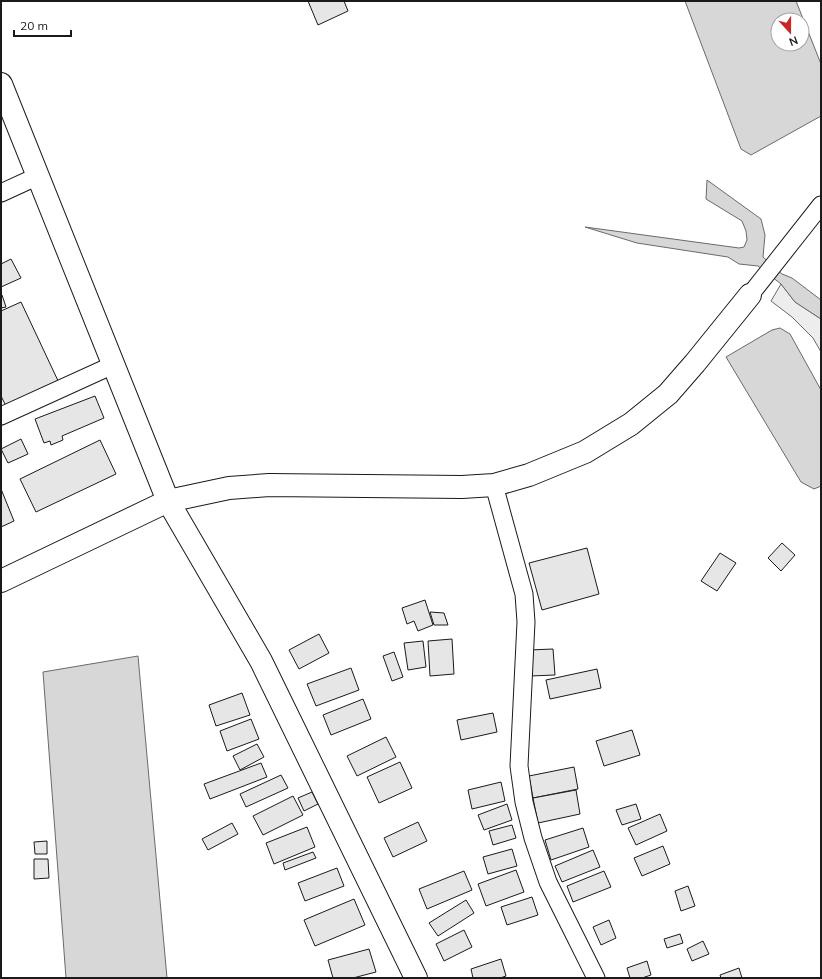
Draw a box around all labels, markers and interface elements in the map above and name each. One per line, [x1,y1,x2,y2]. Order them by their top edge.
scale bar [14,12,71,38]
north arrow [770,12,810,52]
text: 20 m [20,18,48,33]
text: N [787,33,800,49]

